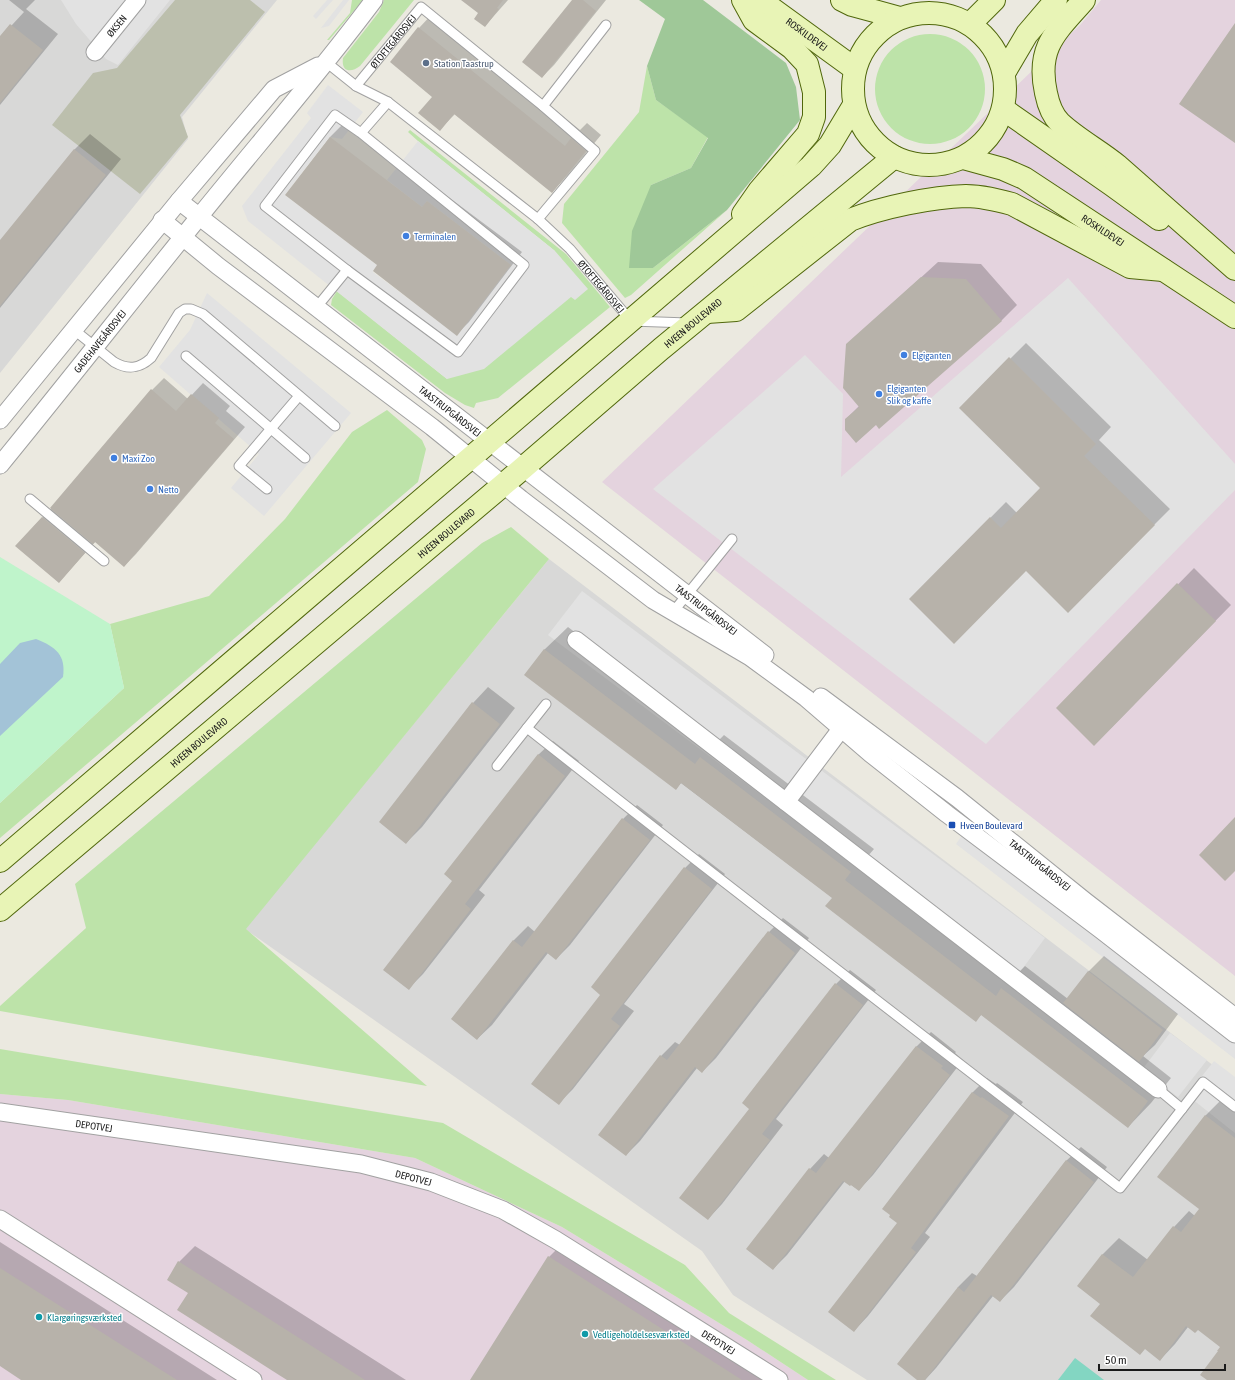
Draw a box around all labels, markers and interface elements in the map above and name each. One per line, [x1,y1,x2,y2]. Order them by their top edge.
street label: ØKSEN [104,12,129,39]
street label: ØTOFTEGÅRDSVEJ [368,12,418,70]
street label: ROSKILDEVEJ [784,15,830,53]
marker: Station Taastrup [421,58,431,68]
place label: Station Taastrup [434,58,494,69]
street label: ROSKILDEVEJ [1080,212,1126,248]
marker: Terminalen [401,231,411,241]
place label: Terminalen [414,231,456,242]
street label: ØTOFTEGÅRDSVEJ [576,258,627,315]
street label: HVEEN BOULEVARD [662,296,724,350]
street label: GADEHAVEGÅRDSVEJ [71,308,128,375]
marker: Elgiganten [899,350,909,360]
place label: Elgiganten [912,350,951,361]
place label: Elgiganten Slik og kaffe [887,383,932,406]
street label: TAASTRUPGÅRDSVEJ [417,384,483,439]
marker: Elgiganten Slik og kaffe [874,389,884,399]
marker: Maxi Zoo [109,453,119,463]
place label: Maxi Zoo [122,453,155,464]
marker: Netto [145,484,155,494]
place label: Netto [158,484,179,495]
street label: HVEEN BOULEVARD [415,506,477,560]
street label: TAASTRUPGÅRDSVEJ [673,582,740,637]
street label: HVEEN BOULEVARD [168,715,230,769]
marker: Hveen Boulevard [947,820,957,830]
place label: Hveen Boulevard [960,820,1023,831]
street label: TAASTRUPGÅRDSVEJ [1007,837,1073,893]
street label: DEPOTVEJ [75,1117,113,1134]
street label: DEPOTVEJ [394,1168,433,1187]
marker: Klargøringsværksted [34,1312,44,1322]
place label: Klargøringsværksted [47,1312,122,1323]
street label: DEPOTVEJ [700,1327,737,1357]
marker: Vedligeholdelsesværksted [580,1329,590,1339]
place label: Vedligeholdelsesværksted [593,1329,690,1340]
scale bar [1099,1346,1225,1372]
text: 50 m [1105,1353,1127,1367]

